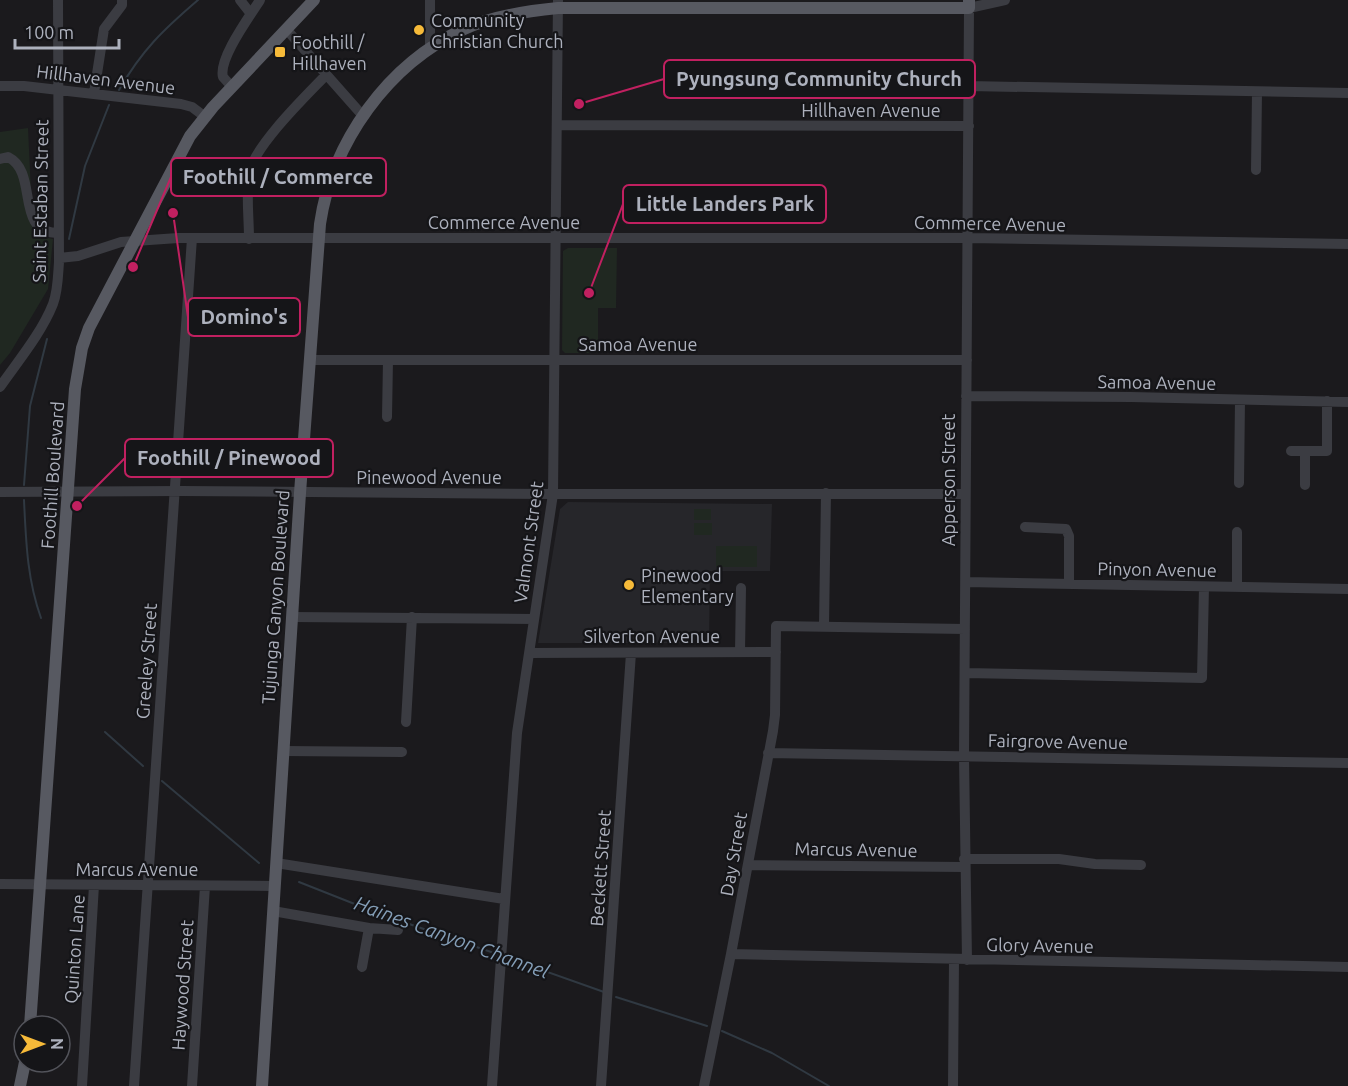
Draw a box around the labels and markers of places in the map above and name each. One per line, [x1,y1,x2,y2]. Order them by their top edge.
place label: Community Christian Church [431,10,563,51]
marker: Community Christian Church [412,23,426,37]
place label: Foothill / Hillhaven [292,32,367,73]
marker: Foothill / Hillhaven [273,45,287,59]
callout: Pyungsung Community Church [664,60,975,98]
callout: Foothill / Commerce [171,158,386,196]
callout: Little Landers Park [623,185,826,223]
callout: Domino's [188,298,300,336]
callout: Foothill / Pinewood [125,439,333,477]
place label: Pinewood Elementary [641,565,734,606]
marker: Pinewood Elementary [622,578,636,592]

